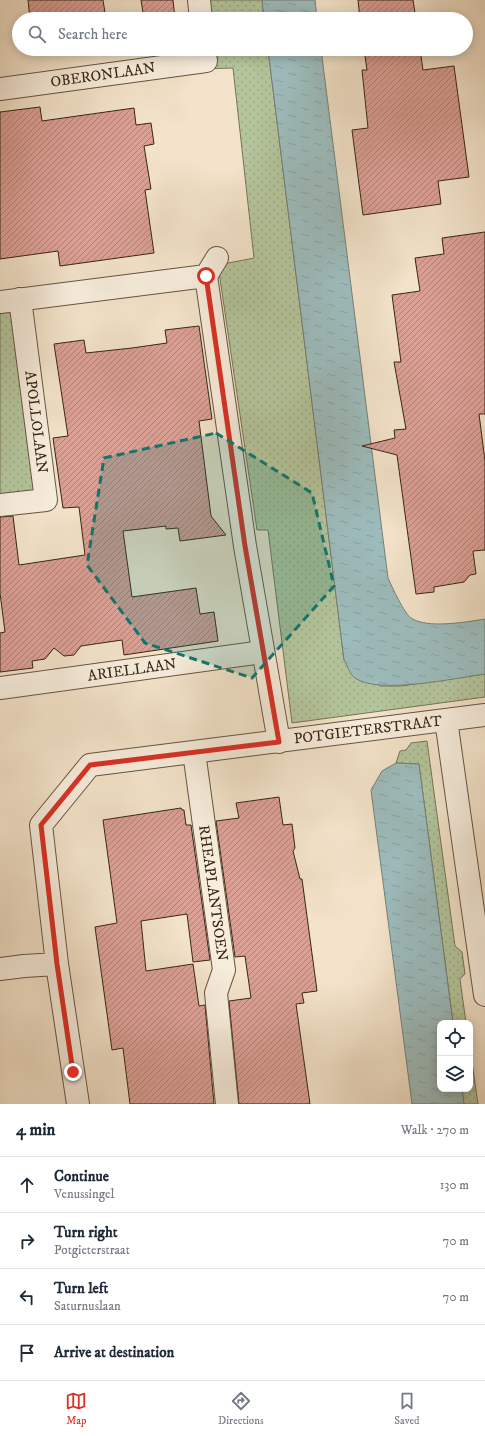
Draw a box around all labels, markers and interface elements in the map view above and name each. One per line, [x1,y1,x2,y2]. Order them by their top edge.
search box [12,12,473,56]
icon: search [26,23,48,45]
text: Search here [58,25,127,44]
street label: OBERONLAAN [49,58,157,92]
route start [197,267,215,285]
street label: APOLLOLAAN [20,370,52,474]
street label: ARIELLAAN [86,654,178,686]
street label: POTGIETERSTRAAT [293,711,444,749]
street label: RHEAPLANTSOEN [194,824,232,962]
map controls [437,1020,473,1092]
button: locate [437,1020,473,1056]
button: layers [437,1056,473,1092]
route end [64,1063,82,1081]
text: 4 min [16,1119,55,1141]
text: Walk · 270 m [401,1122,469,1138]
text: Continue [54,1167,109,1186]
icon: ahead [16,1174,38,1196]
text: 130 m [440,1177,469,1193]
text: Venussingel [54,1186,114,1202]
text: Turn right [54,1223,117,1242]
icon: right [16,1230,38,1252]
text: 70 m [443,1233,469,1249]
text: Potgieterstraat [54,1242,130,1258]
text: Turn left [54,1279,108,1298]
icon: left [16,1286,38,1308]
text: 70 m [443,1289,469,1305]
text: Saturnuslaan [54,1298,121,1314]
icon: arrive [16,1342,38,1364]
text: Arrive at destination [54,1343,174,1362]
tab: Map [65,1390,87,1428]
tab: Directions [218,1390,264,1428]
tab: Saved [394,1390,420,1428]

